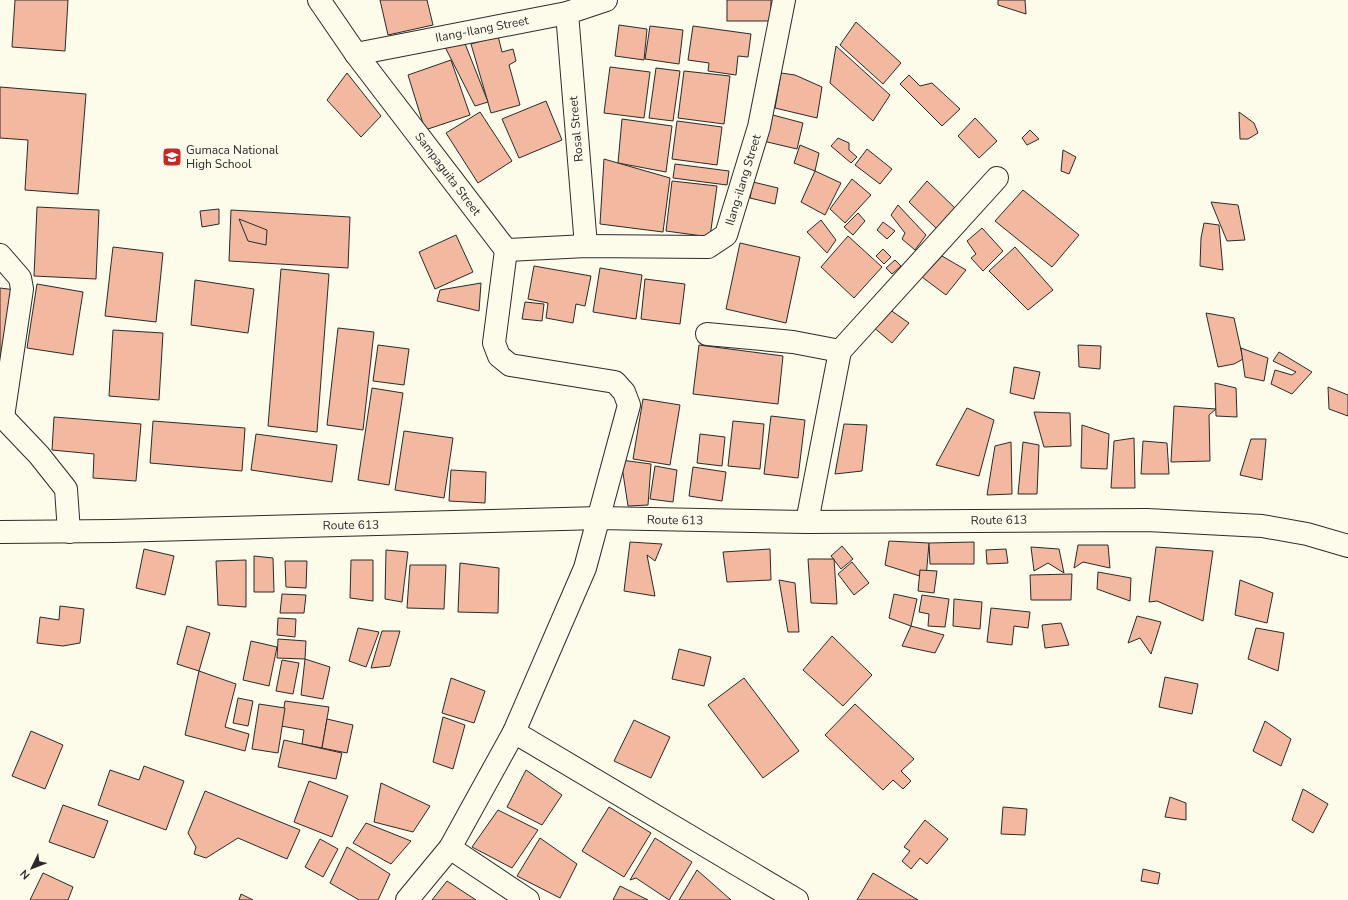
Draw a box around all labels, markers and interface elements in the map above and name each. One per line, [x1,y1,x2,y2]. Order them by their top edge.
street label: Ilang-Ilang Street [434,12,531,46]
street label: Rosal Street [565,95,587,163]
street label: Sampaguita Street [411,129,485,220]
street label: Ilang-ilang Street [722,132,765,227]
place label: Gumaca National High School [186,142,279,172]
school or university icon: Gumaca National High School [161,146,183,168]
street label: Route 613 [647,512,703,528]
street label: Route 613 [971,512,1027,528]
street label: Route 613 [323,517,379,533]
north arrow [12,848,52,888]
text: N [17,866,33,883]

